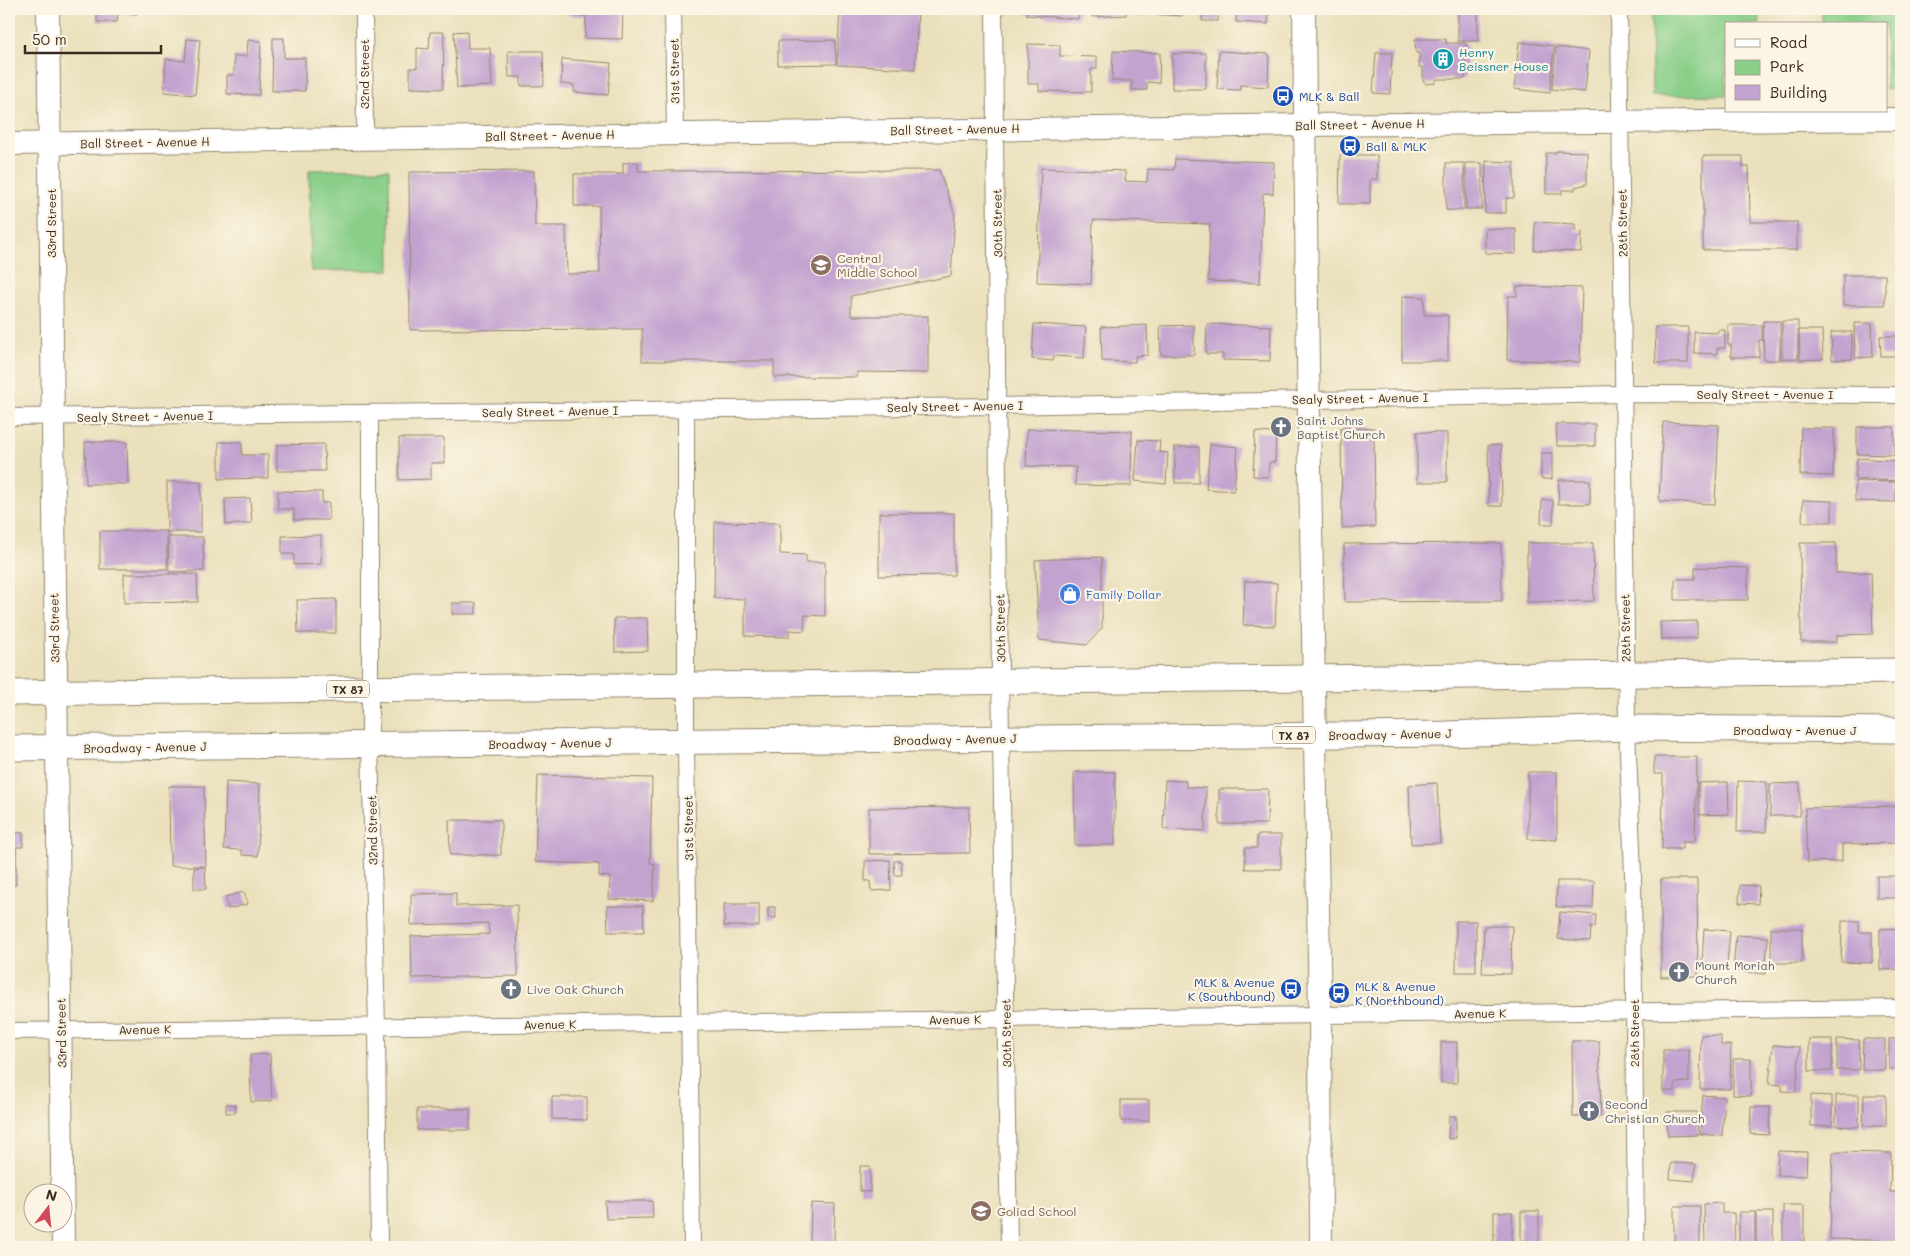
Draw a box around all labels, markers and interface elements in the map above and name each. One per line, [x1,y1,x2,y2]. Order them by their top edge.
scale bar [25,22,161,54]
legend [1725,22,1888,112]
text: 50 m [32,29,67,49]
text: Road [1770,32,1807,52]
street label: 31st Street [665,38,683,104]
street label: 32nd Street [356,39,372,109]
place label: Henry Beissner House [1459,44,1549,74]
building icon: Henry Beissner House [1431,47,1455,71]
text: Park [1770,56,1804,76]
text: Building [1770,82,1827,102]
bus stop icon: MLK & Ball [1271,84,1295,108]
place label: MLK & Ball [1299,88,1359,104]
street label: Ball Street - Avenue H [1295,115,1425,133]
street label: Ball Street - Avenue H [890,120,1020,138]
street label: Ball Street - Avenue H [485,126,615,144]
street label: Ball Street - Avenue H [80,133,210,151]
bus stop icon: Ball & MLK [1338,134,1362,158]
place label: Ball & MLK [1366,138,1427,154]
street label: 33rd Street [43,188,59,258]
street label: 30th Street [988,189,1006,257]
street label: 28th Street [1613,189,1631,257]
place label: Central Middle School [837,250,918,280]
school or university icon: Central Middle School [809,253,833,277]
street label: Sealy Street - Avenue I [1697,386,1833,402]
street label: Sealy Street - Avenue I [1292,389,1428,407]
street label: Sealy Street - Avenue I [887,397,1023,415]
street label: Sealy Street - Avenue I [482,402,618,420]
street label: Sealy Street - Avenue I [77,407,213,425]
place label: Saint Johns Baptist Church [1297,412,1385,442]
church icon: Saint Johns Baptist Church [1269,415,1293,439]
shop icon: Family Dollar [1058,582,1082,606]
place label: Family Dollar [1086,586,1161,602]
street label: 33rd Street [45,593,63,663]
street label: 30th Street [991,594,1009,662]
street label: 28th Street [1616,594,1634,662]
road number: TX 87 [327,681,369,698]
street label: Broadway - Avenue J [1733,722,1857,738]
street label: Broadway - Avenue J [1328,725,1452,743]
road number: TX 87 [1273,726,1315,744]
street label: Broadway - Avenue J [893,730,1017,748]
street label: Broadway - Avenue J [488,734,612,752]
street label: Broadway - Avenue J [83,738,207,756]
street label: 32nd Street [363,795,381,865]
street label: 31st Street [679,795,697,861]
place label: Mount Moriah Church [1695,957,1775,987]
church icon: Mount Moriah Church [1667,960,1691,984]
place label: MLK & Avenue K (Southbound) [1188,974,1275,1004]
church icon: Live Oak Church [499,977,523,1001]
bus stop icon: MLK & Avenue K (Southbound) [1279,977,1303,1001]
place label: MLK & Avenue K (Northbound) [1355,978,1444,1008]
place label: Live Oak Church [527,981,624,997]
bus stop icon: MLK & Avenue K (Northbound) [1327,981,1351,1005]
street label: 33rd Street [52,998,70,1068]
street label: 30th Street [997,999,1015,1067]
street label: 28th Street [1626,999,1642,1067]
street label: Avenue K [1454,1005,1507,1021]
street label: Avenue K [929,1011,982,1027]
street label: Avenue K [524,1016,577,1032]
street label: Avenue K [119,1021,172,1037]
place label: Second Christian Church [1605,1096,1705,1126]
church icon: Second Christian Church [1577,1099,1601,1123]
north arrow [22,1184,72,1234]
text: N [44,1184,59,1206]
school or university icon: Goliad School [969,1199,993,1223]
place label: Goliad School [997,1203,1076,1219]

